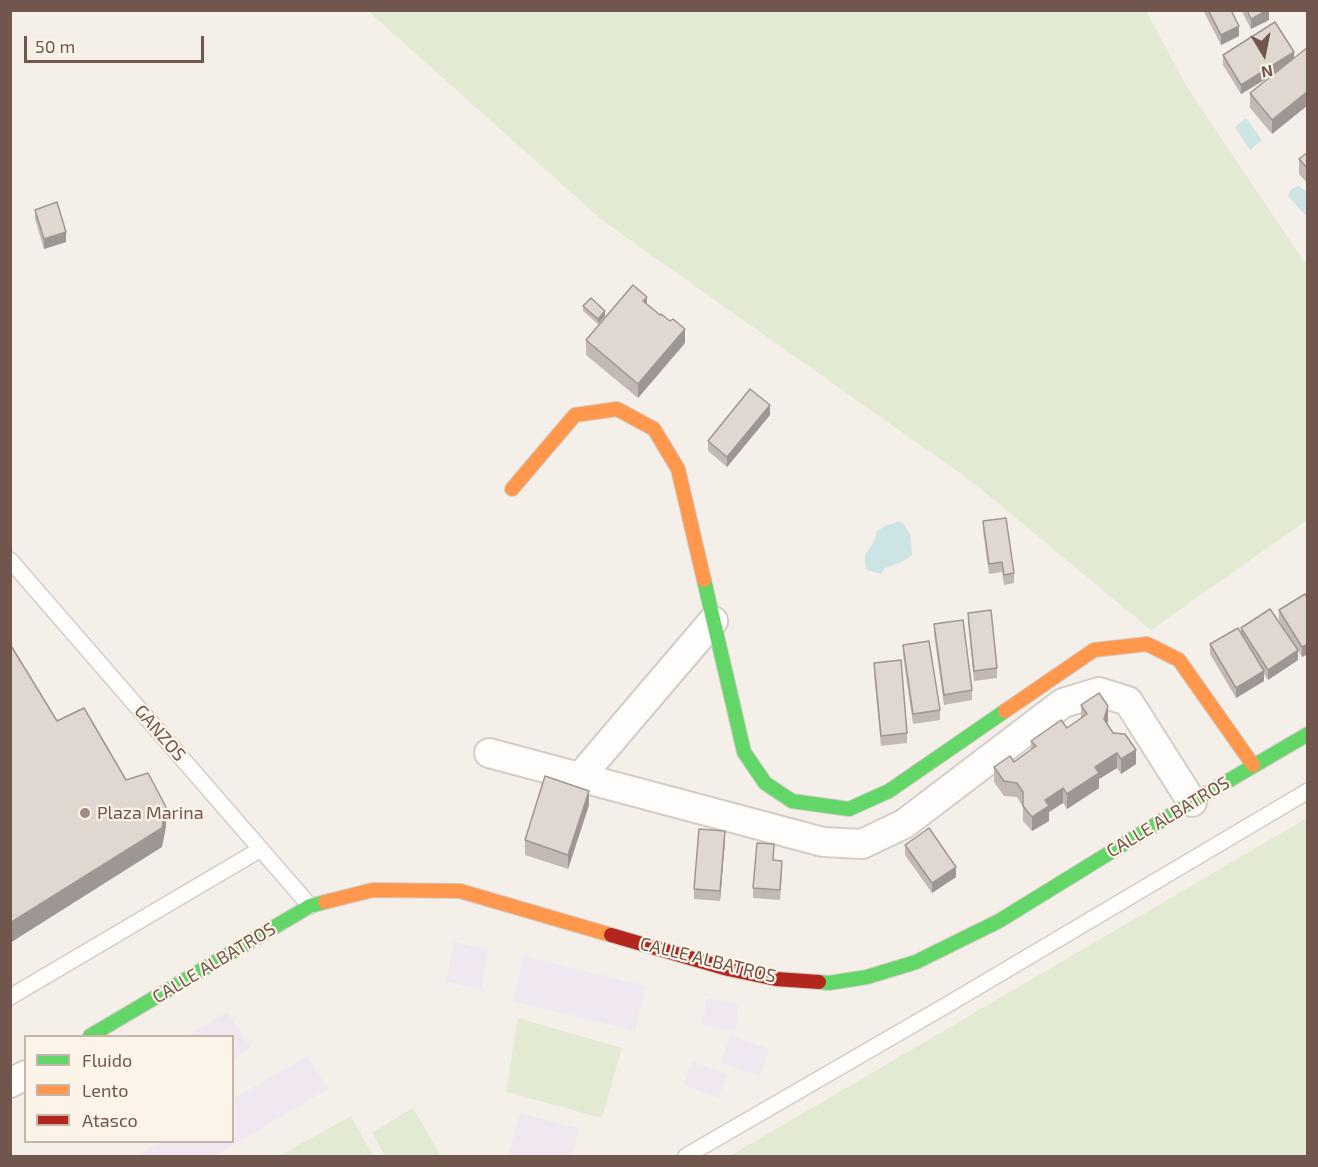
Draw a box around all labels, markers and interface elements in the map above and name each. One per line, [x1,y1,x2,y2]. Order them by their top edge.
scale bar [27,24,207,62]
north arrow [1234,24,1294,84]
text: 50 m [35,35,75,57]
text: N [1260,62,1275,83]
street label: GANZOS [130,700,190,766]
street label: CALLE ALBATROS [1103,772,1233,862]
place label: Plaza Marina [97,802,204,824]
marker: Plaza Marina [78,806,92,820]
street label: CALLE ALBATROS [149,918,279,1008]
street label: CALLE ALBATROS [638,933,778,987]
legend [24,1035,234,1143]
text: Fluido [82,1049,132,1071]
text: Lento [82,1079,128,1101]
text: Atasco [82,1109,138,1131]

